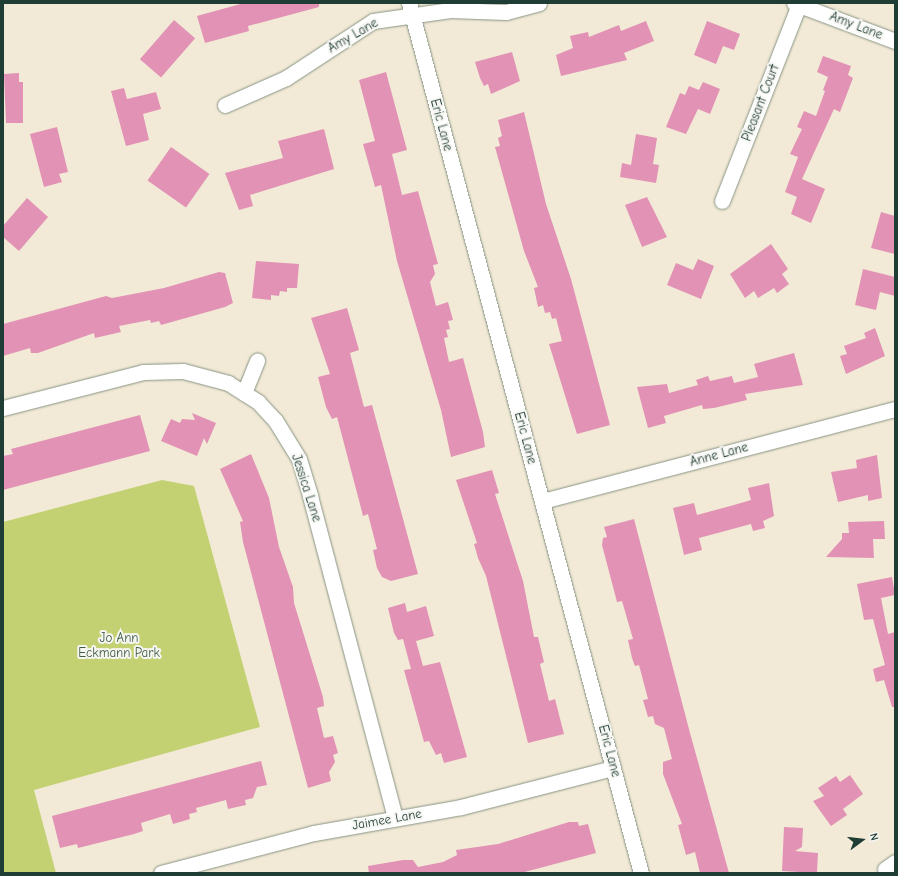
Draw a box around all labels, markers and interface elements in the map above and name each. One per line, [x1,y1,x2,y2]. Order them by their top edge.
street label: Amy Lane [827,9,885,43]
street label: Amy Lane [325,15,381,57]
street label: Pleasant Court [739,62,783,144]
street label: Eric Lane [427,97,455,153]
street label: Eric Lane [511,410,539,466]
street label: Anne Lane [688,440,750,470]
street label: Jessica Lane [288,452,324,524]
park label: Jo Ann Eckmann Park [78,631,160,662]
street label: Eric Lane [595,723,623,779]
street label: Jaimee Lane [351,806,423,834]
north arrow [842,820,882,860]
text: N [867,832,881,842]

